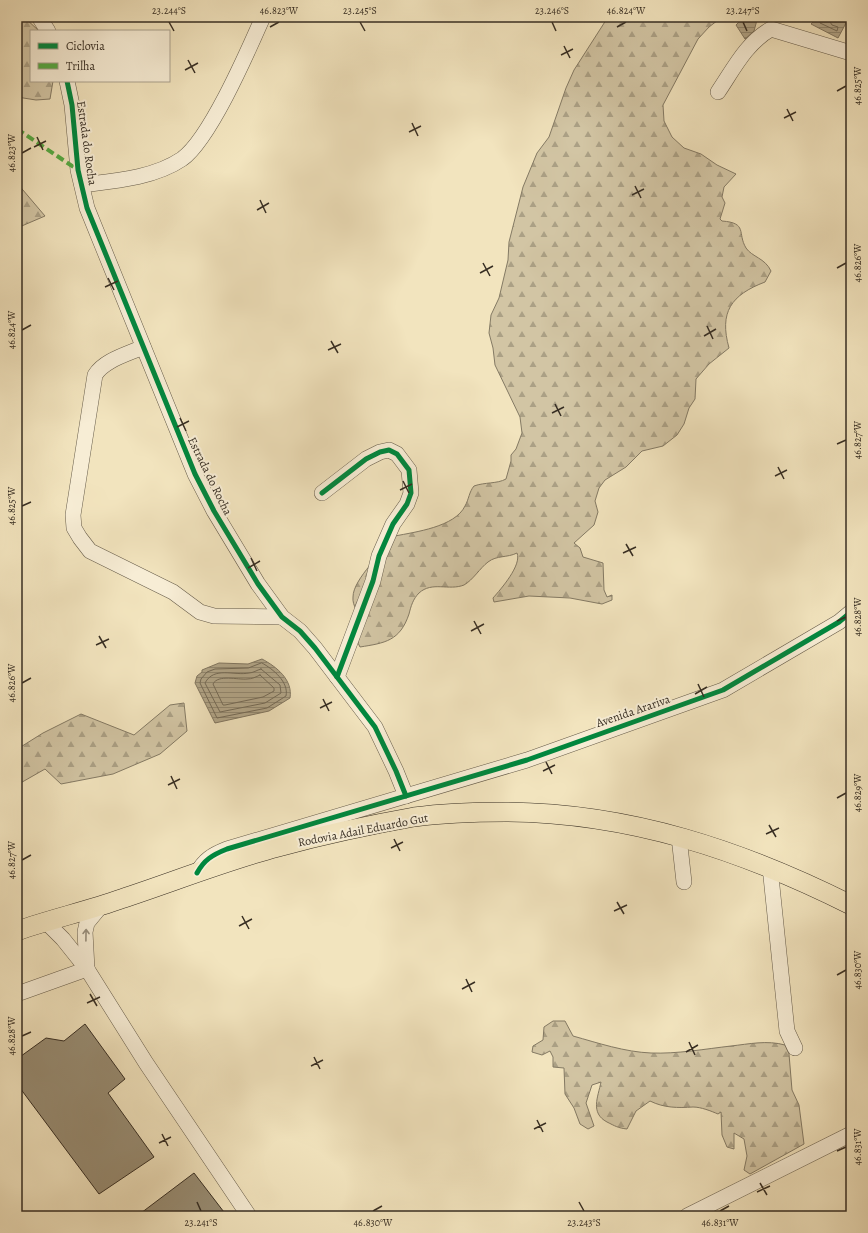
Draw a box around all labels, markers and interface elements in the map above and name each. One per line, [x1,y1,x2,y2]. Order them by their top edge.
text: 23.244°S [152,4,186,17]
text: 46.823°W [260,4,299,17]
text: 23.245°S [343,4,377,17]
text: 23.246°S [535,4,569,17]
text: 46.824°W [607,4,646,17]
text: 23.247°S [726,4,760,17]
legend [30,30,170,82]
text: Ciclovia [66,38,105,54]
text: Trilha [66,58,96,74]
text: 46.825°W [851,66,864,105]
street label: Estrada do Rocha [73,100,101,187]
text: 46.823°W [5,133,18,172]
text: 46.826°W [851,243,864,282]
text: 46.824°W [5,310,18,349]
text: 46.827°W [851,420,864,459]
street label: Estrada do Rocha [184,434,236,518]
text: 46.825°W [5,486,18,525]
text: 46.828°W [851,597,864,637]
text: 46.826°W [5,663,18,702]
street label: Avenida Arariva [593,691,672,731]
text: 46.829°W [851,773,864,812]
street label: Rodovia Adail Eduardo Gut [297,810,429,850]
text: 46.827°W [5,840,18,879]
one-way arrow [82,929,89,942]
text: 46.830°W [851,950,864,989]
text: 46.828°W [5,1016,18,1056]
text: 46.831°W [851,1128,864,1165]
text: 23.241°S [185,1216,217,1229]
text: 46.830°W [354,1216,393,1229]
text: 23.243°S [567,1216,601,1229]
text: 46.831°W [702,1216,739,1229]

